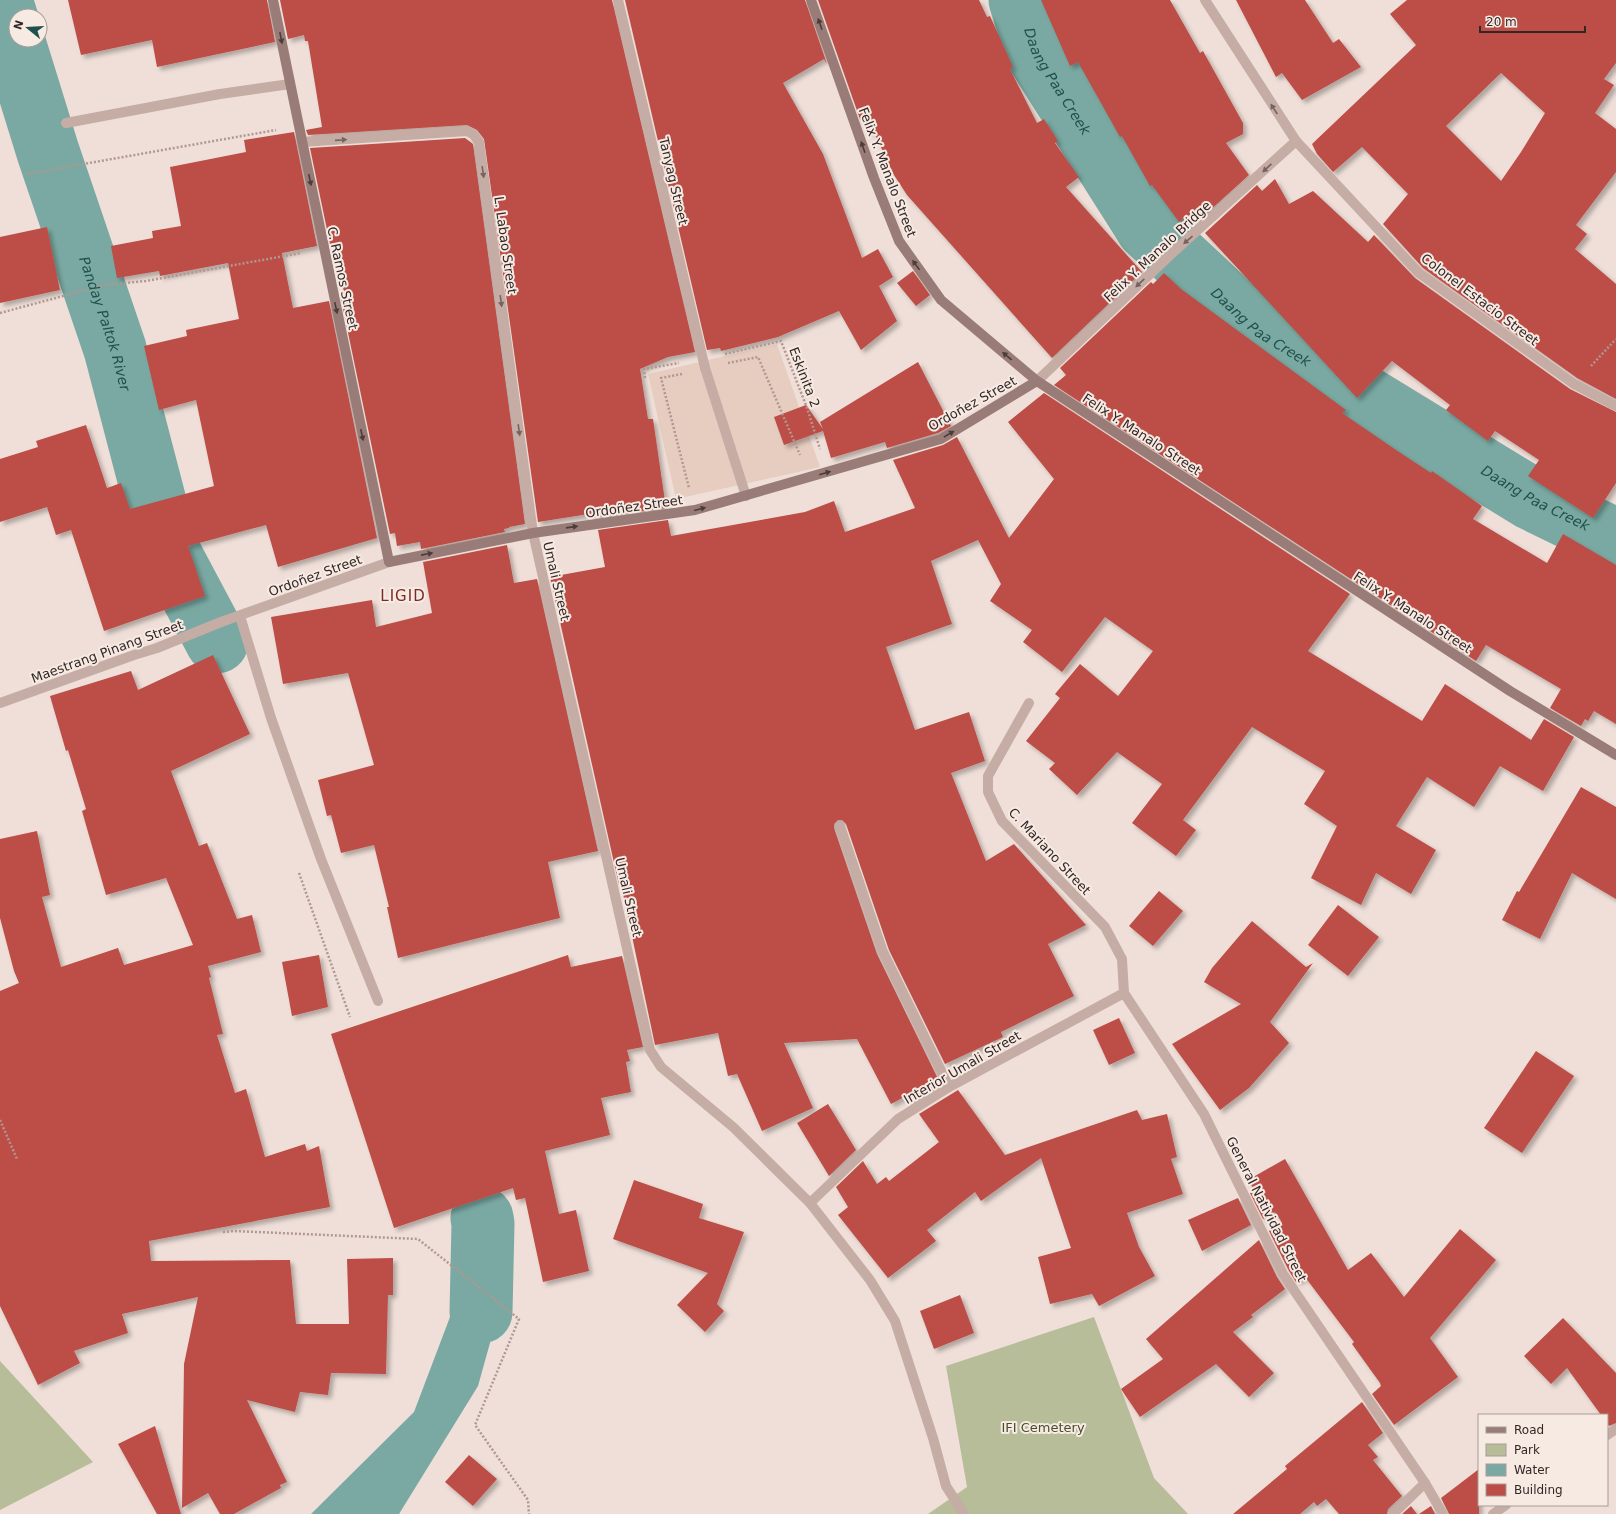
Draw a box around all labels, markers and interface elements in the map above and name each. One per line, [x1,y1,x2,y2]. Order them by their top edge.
north arrow [8,8,48,48]
scale bar [1480,8,1585,34]
text: 20 m [1486,15,1517,29]
one-way arrow [816,18,822,30]
text: N [11,19,27,31]
water label: Daang Paa Creek [1021,26,1094,138]
one-way arrow [278,32,284,44]
one-way arrow [1271,103,1278,115]
street label: Felix Y. Manalo Street [856,105,919,239]
street label: Tanyag Street [656,135,691,226]
one-way arrow [335,136,347,143]
one-way arrow [860,140,866,152]
one-way arrow [1262,163,1272,173]
one-way arrow [480,166,486,178]
one-way arrow [307,174,313,187]
street label: L. Labao Street [491,195,520,295]
street label: Felix Y. Manalo Bridge [1101,198,1214,305]
street label: C. Ramos Street [324,225,361,331]
one-way arrow [1182,235,1193,244]
street label: Colonel Estacio Street [1418,250,1541,348]
water label: Panday Paltok River [76,254,134,394]
one-way arrow [912,259,920,270]
one-way arrow [1135,278,1145,288]
water label: Daang Paa Creek [1208,284,1314,370]
one-way arrow [498,295,504,307]
one-way arrow [333,302,339,314]
street label: Eskinita 2 [786,345,823,409]
one-way arrow [1002,351,1013,360]
street label: Ordoñez Street [926,373,1019,434]
street label: Felix Y. Manalo Street [1080,391,1204,478]
one-way arrow [516,424,522,436]
one-way arrow [360,429,366,441]
one-way arrow [943,430,955,437]
water label: Daang Paa Creek [1478,462,1593,534]
one-way arrow [819,470,831,476]
street label: Ordoñez Street [584,492,684,521]
one-way arrow [694,505,706,511]
one-way arrow [565,524,578,530]
street label: Umali Street [540,540,573,622]
one-way arrow [421,551,433,557]
street label: Ordoñez Street [266,552,364,599]
street label: Felix Y. Manalo Street [1351,569,1475,656]
district label: LIGID [380,587,426,605]
street label: Maestrang Pinang Street [29,617,185,686]
street label: C. Mariano Street [1006,805,1094,898]
street label: Umali Street [612,856,645,938]
street label: Interior Umali Street [901,1028,1023,1107]
street label: General Natividad Street [1223,1134,1310,1284]
legend [1478,1414,1608,1506]
park label: IFI Cemetery [1001,1420,1085,1435]
text: Road [1514,1423,1544,1437]
text: Park [1514,1443,1540,1457]
text: Water [1514,1463,1550,1477]
text: Building [1514,1483,1563,1497]

